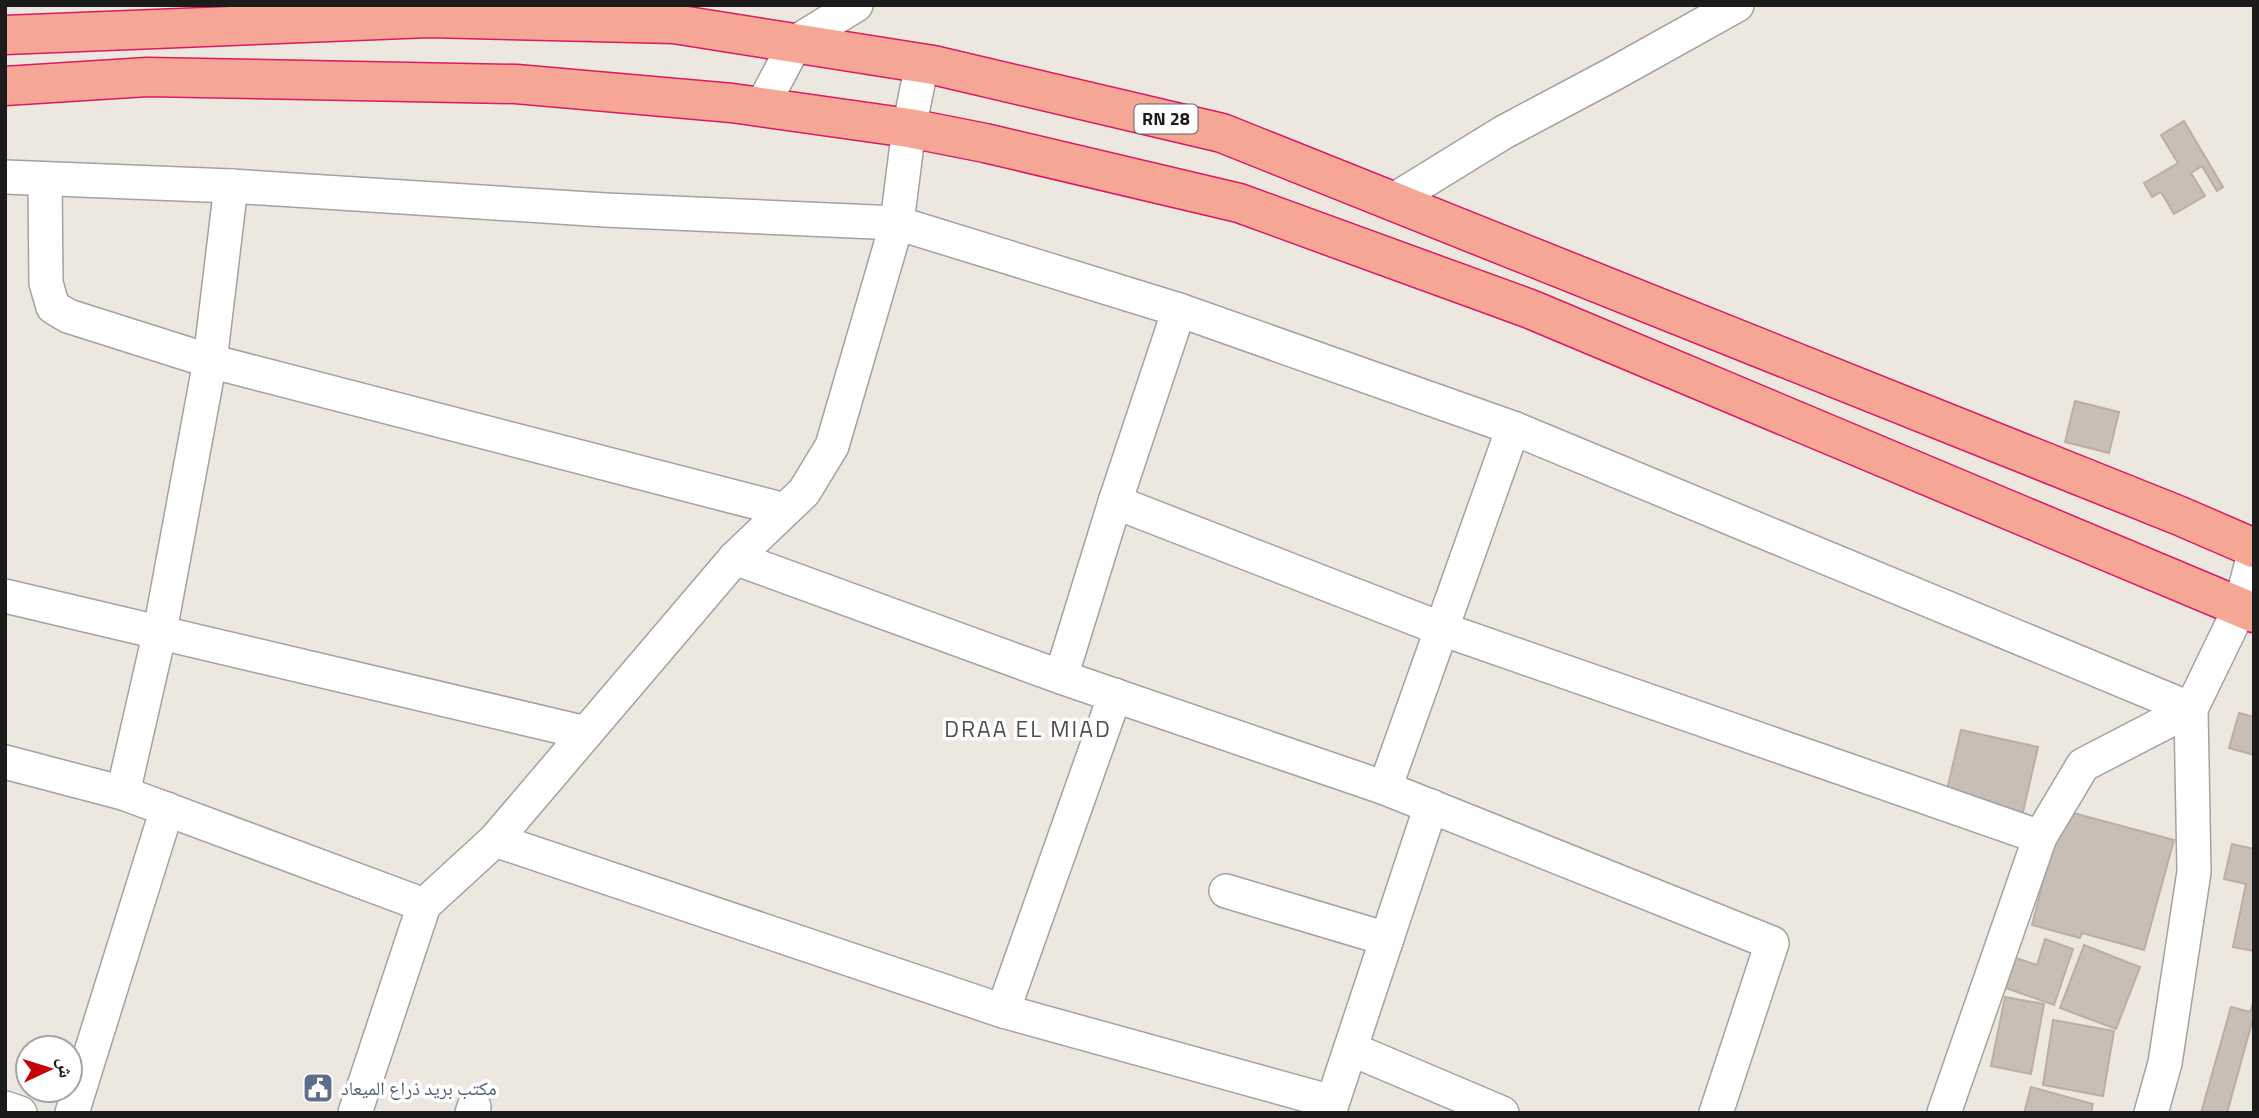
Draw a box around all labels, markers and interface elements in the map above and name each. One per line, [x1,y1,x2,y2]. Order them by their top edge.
road number: RN 28 [1134,104,1198,134]
district label: DRAA EL MIAD [944,711,1112,746]
north arrow [14,1034,84,1104]
text: ش [51,1057,82,1079]
public building icon: مكتب بريد ذراع الميعاد [301,1071,335,1105]
place label: مكتب بريد ذراع الميعاد [341,1073,497,1102]

